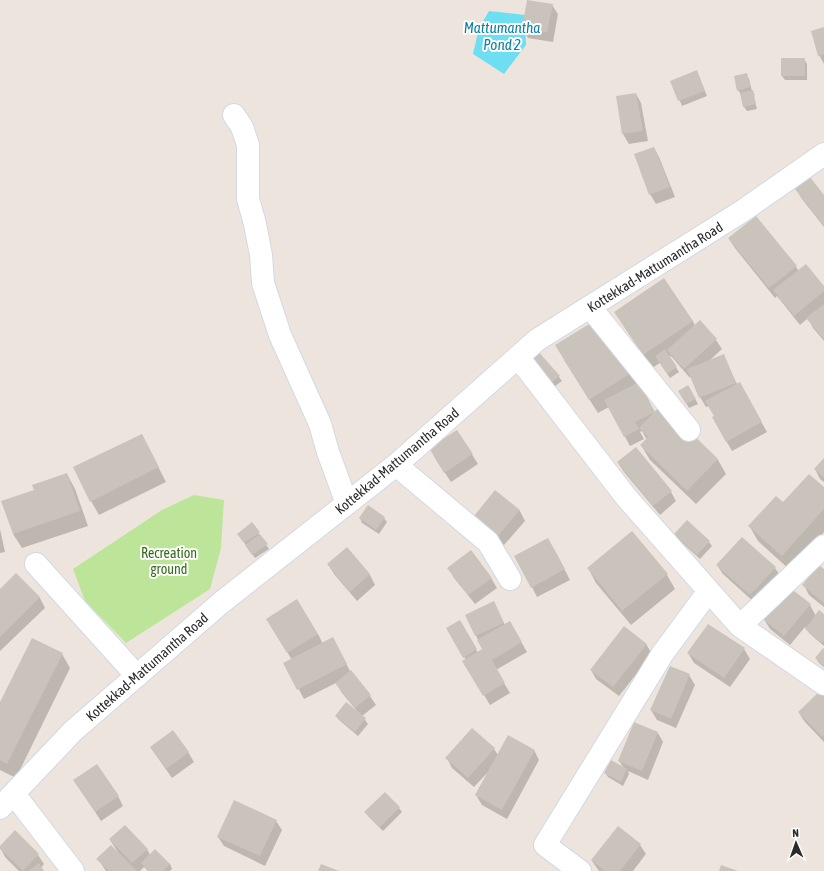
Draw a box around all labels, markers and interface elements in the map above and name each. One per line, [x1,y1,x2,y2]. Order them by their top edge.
water label: Mattumantha Pond 2 [464,19,540,53]
street label: Kottekkad-Mattumantha Road [584,219,726,315]
street label: Kottekkad-Mattumantha Road [332,405,462,517]
park label: Recreation ground [141,545,197,577]
street label: Kottekkad-Mattumantha Road [83,610,211,724]
north arrow [776,823,816,863]
text: N [792,827,799,839]

